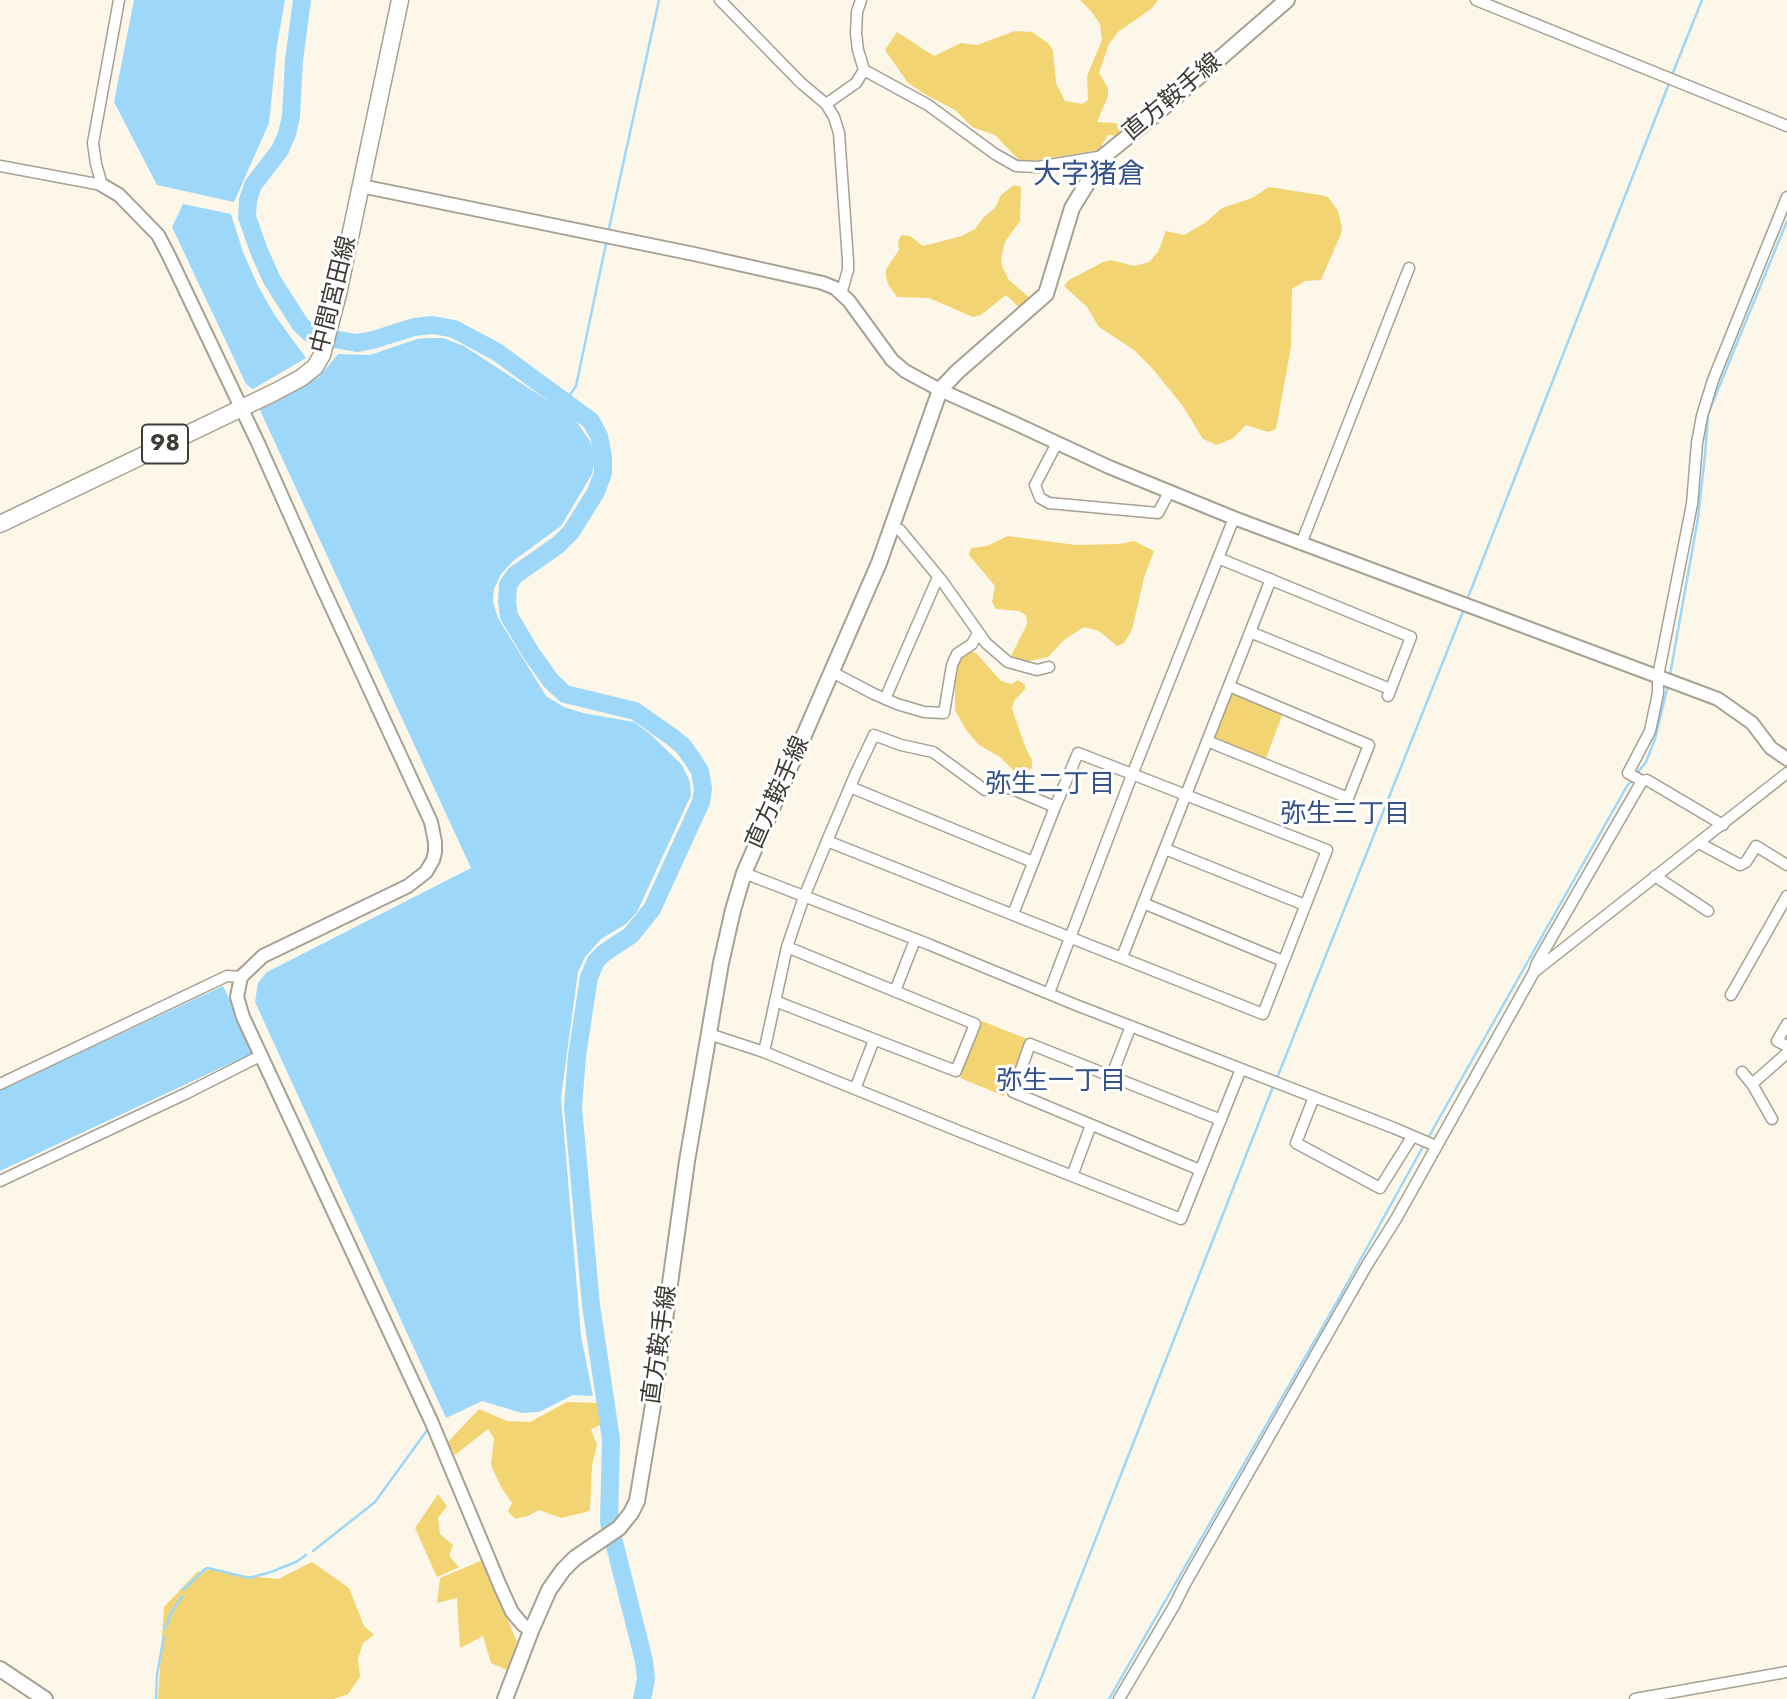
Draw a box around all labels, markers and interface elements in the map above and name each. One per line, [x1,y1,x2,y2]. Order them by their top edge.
street label: 直方鞍手線 [1118,48,1228,148]
district label: 大字猪倉 [1033,159,1145,193]
street label: 中間宮田線 [307,233,363,357]
road number: 98 [142,424,188,464]
street label: 直方鞍手線 [741,732,817,854]
district label: 弥生二丁目 [985,770,1115,802]
district label: 弥生三丁目 [1280,800,1410,832]
district label: 弥生一丁目 [996,1067,1126,1099]
street label: 直方鞍手線 [638,1284,684,1406]

